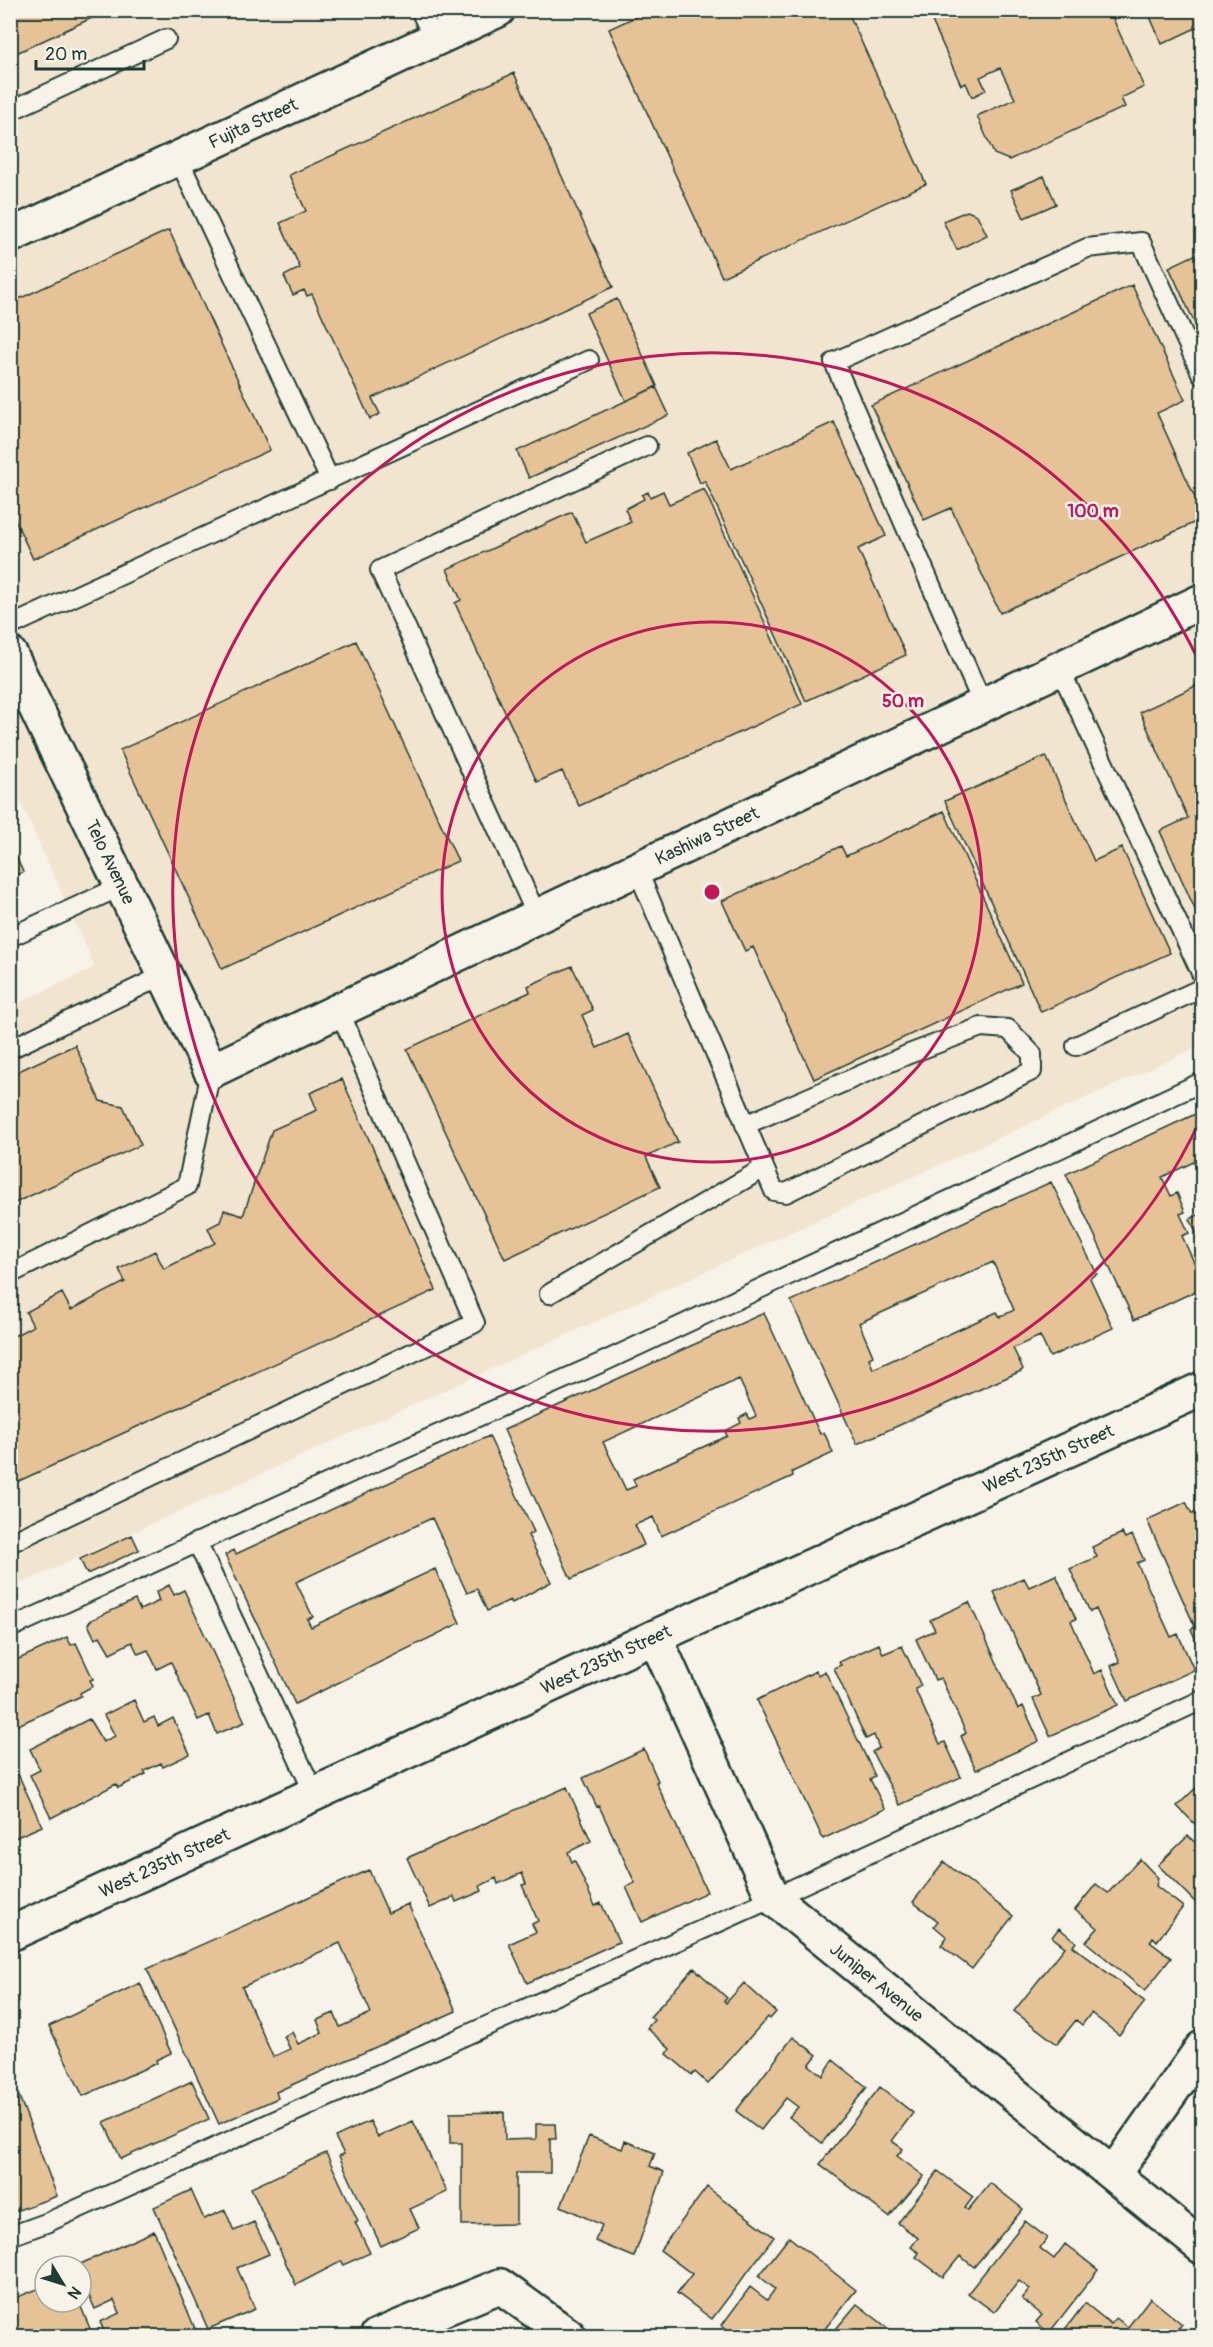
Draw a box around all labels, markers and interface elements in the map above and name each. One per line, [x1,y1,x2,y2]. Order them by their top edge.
scale bar [36,33,144,71]
text: 20 m [45,43,87,66]
street label: Fujita Street [205,93,302,154]
text: 100 m [1067,500,1119,523]
text: 50 m [882,690,924,713]
street label: Kashiwa Street [652,801,764,871]
street label: Telo Avenue [80,816,140,908]
centre of rings [702,882,722,902]
street label: West 235th Street [979,1419,1118,1499]
street label: West 235th Street [537,1620,676,1700]
street label: West 235th Street [96,1823,234,1903]
street label: Juniper Avenue [825,1938,928,2028]
north arrow [33,2254,93,2314]
text: N [63,2282,85,2303]

